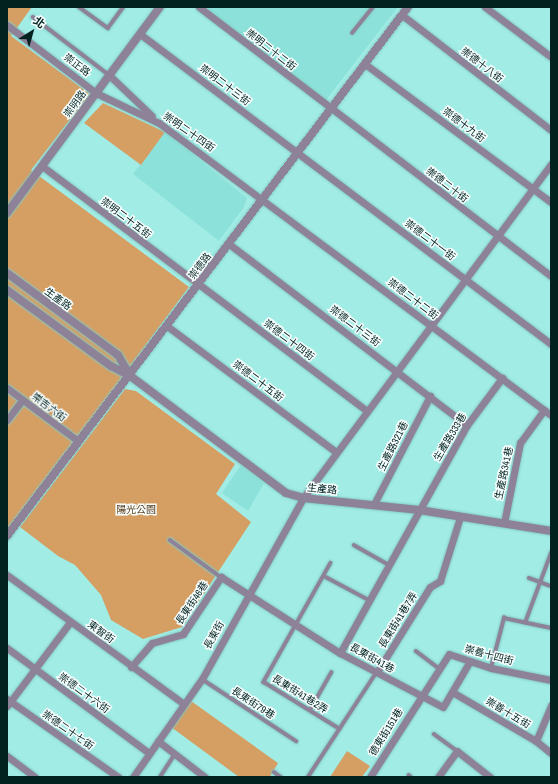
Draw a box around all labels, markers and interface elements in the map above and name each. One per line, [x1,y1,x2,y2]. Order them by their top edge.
north arrow [12,12,52,52]
text: 北 [31,14,48,31]
street label: 崇明二十二街 [244,27,298,73]
street label: 崇德十八街 [459,45,505,85]
street label: 崇正路 [61,51,93,79]
street label: 崇明二十三街 [197,62,253,108]
street label: 崇明路 [61,88,89,120]
street label: 崇德十九街 [440,105,488,145]
street label: 崇明二十四街 [161,110,217,154]
street label: 崇德二十街 [424,165,470,205]
street label: 崇明二十五街 [98,195,154,241]
street label: 崇德二十一街 [402,217,458,263]
street label: 崇德路 [186,250,214,282]
street label: 崇德二十二街 [385,276,441,322]
street label: 生產路 [42,285,74,313]
street label: 崇德二十三街 [327,303,383,349]
street label: 崇德二十四街 [261,317,317,363]
street label: 崇德二十五街 [230,358,286,404]
street label: 崇吉六街 [29,390,69,424]
street label: 生產路333巷 [431,411,469,463]
street label: 生產路321巷 [375,419,411,473]
street label: 生產路341巷 [493,445,515,501]
street label: 生產路 [306,481,338,497]
park label: 陽光公園 [116,504,156,516]
street label: 長東街46巷 [173,579,211,627]
street label: 長東街41巷7弄 [376,590,420,650]
street label: 東智街 [85,618,117,646]
street label: 長東街 [201,619,227,651]
street label: 長東街41巷 [348,641,396,675]
street label: 崇善十四街 [463,643,515,667]
street label: 崇德二十六街 [56,671,112,715]
street label: 長東街41巷2弄 [270,672,330,716]
street label: 長東街79巷 [229,685,277,721]
street label: 崇善十五街 [483,695,533,731]
street label: 德東街151巷 [367,706,405,758]
street label: 崇德二十七街 [40,708,96,752]

